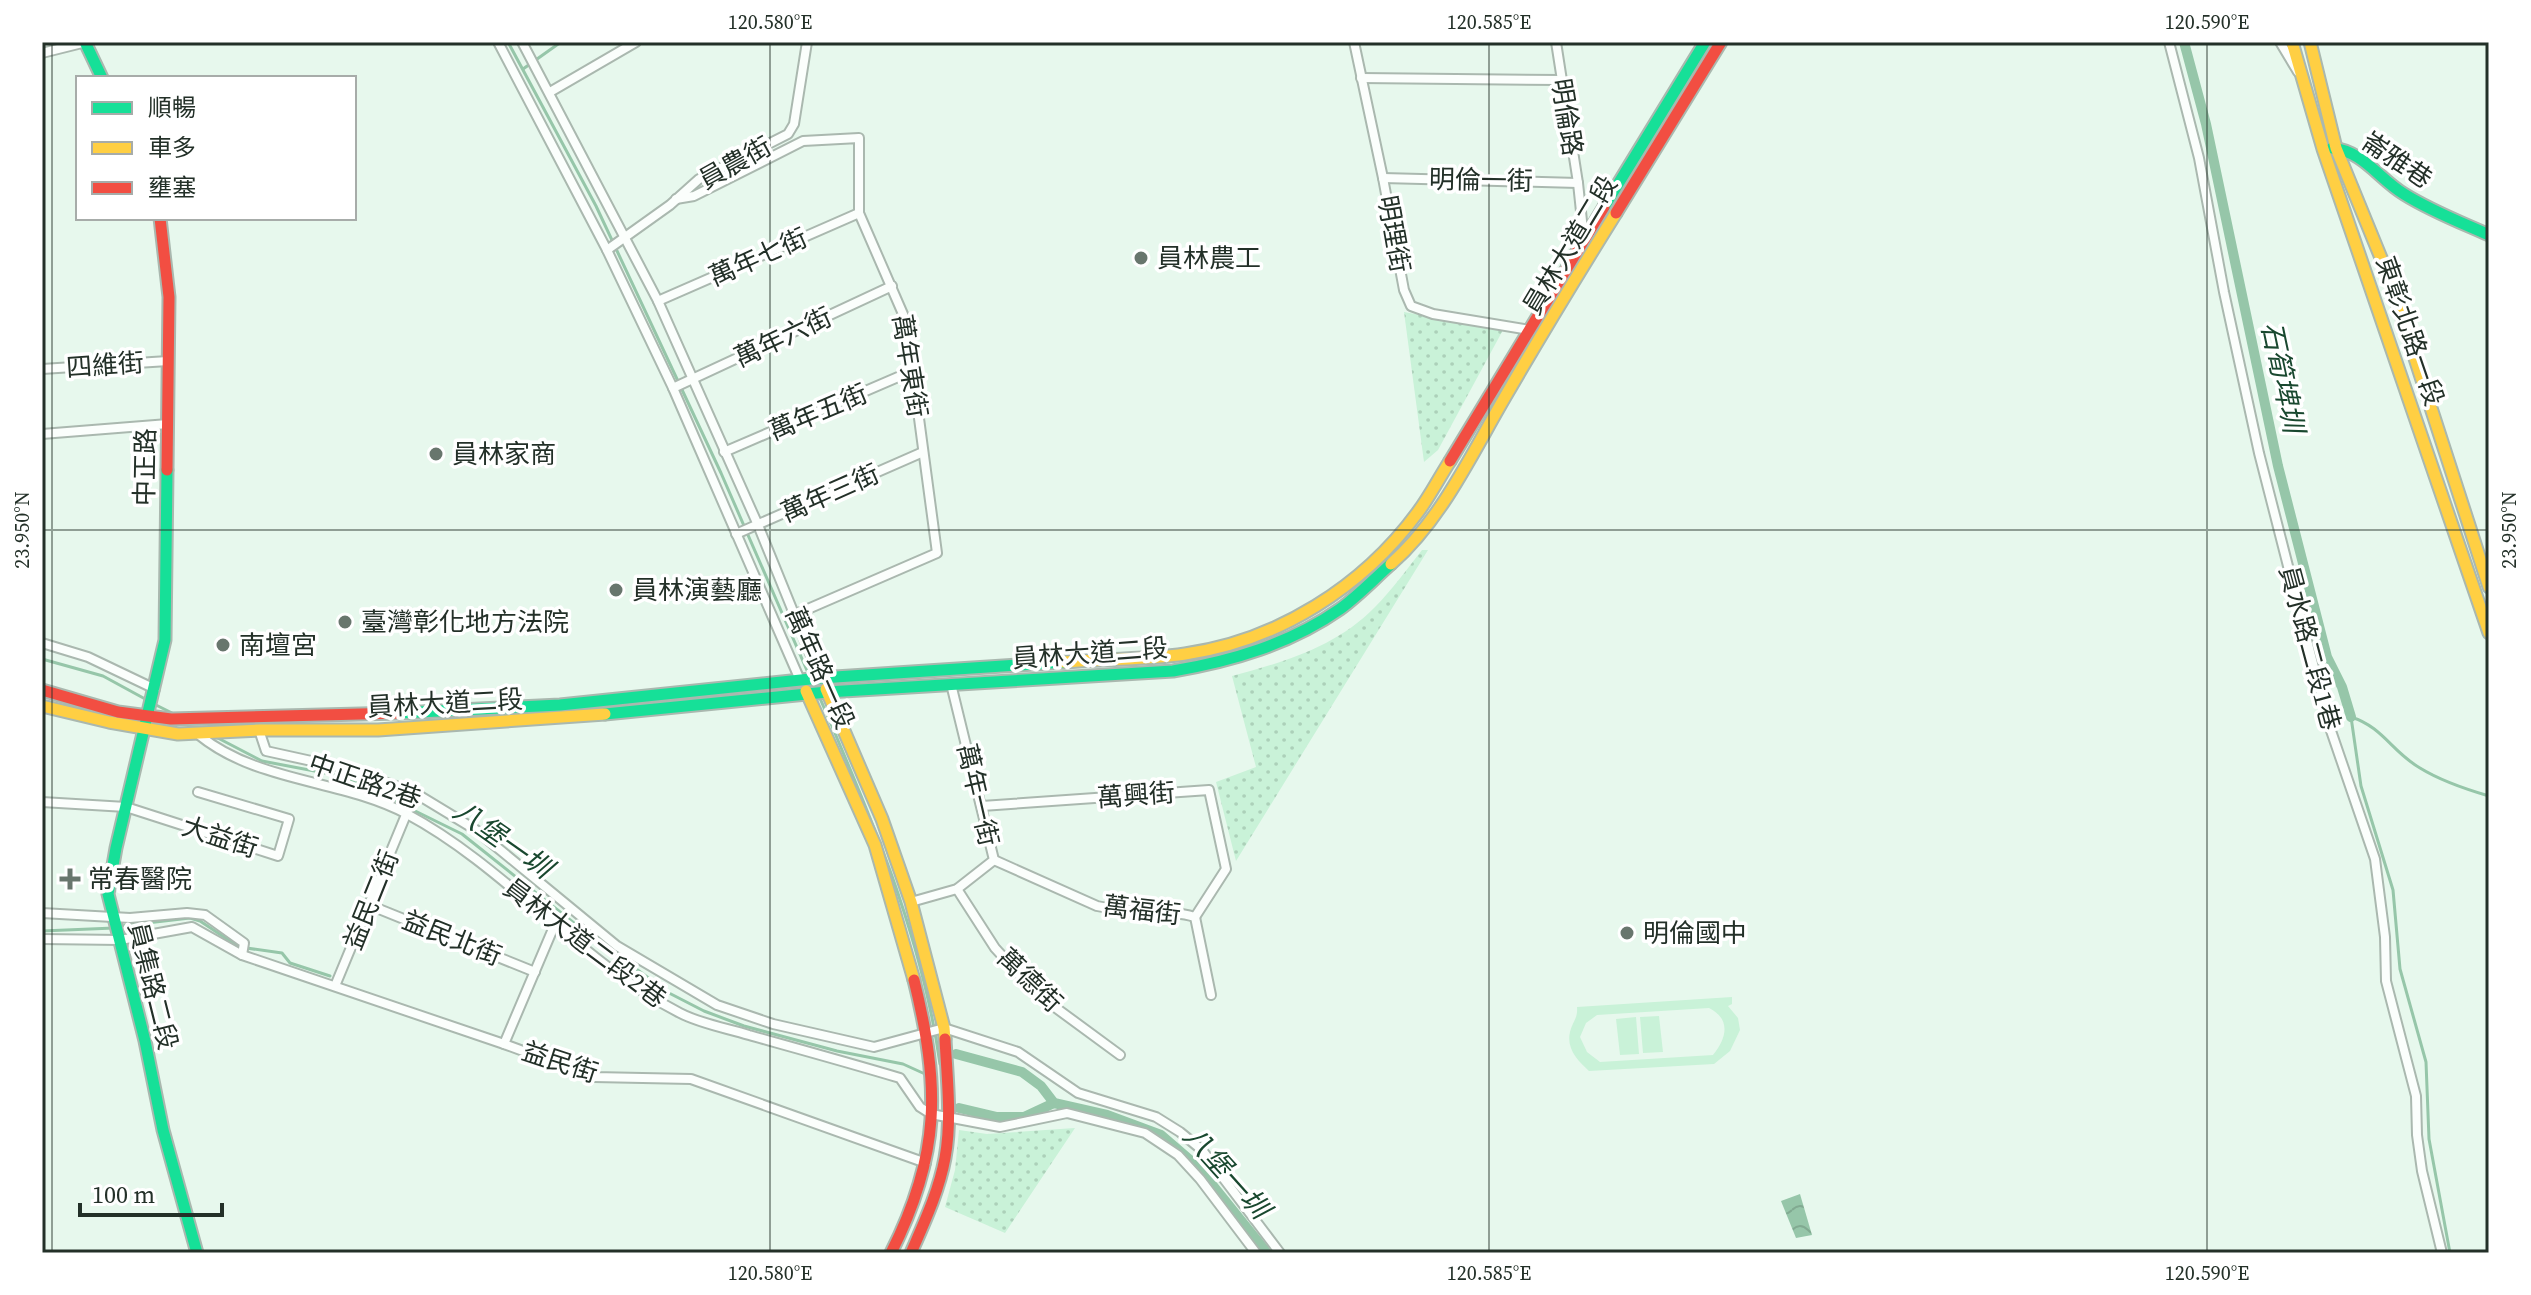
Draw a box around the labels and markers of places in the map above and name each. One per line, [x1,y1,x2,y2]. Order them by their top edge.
place label: 員林農工 [1157,240,1261,276]
marker: 員林農工 [1132,249,1150,267]
place label: 員林家商 [452,436,556,472]
marker: 員林家商 [427,445,445,463]
place label: 員林演藝廳 [632,572,762,608]
marker: 員林演藝廳 [607,581,625,599]
place label: 臺灣彰化地方法院 [361,604,569,640]
marker: 臺灣彰化地方法院 [336,613,354,631]
place label: 南壇宮 [239,627,317,663]
marker: 南壇宮 [214,636,232,654]
place label: 常春醫院 [88,861,192,897]
marker: 常春醫院 [59,868,81,890]
place label: 明倫國中 [1643,915,1747,951]
marker: 明倫國中 [1618,924,1636,942]

